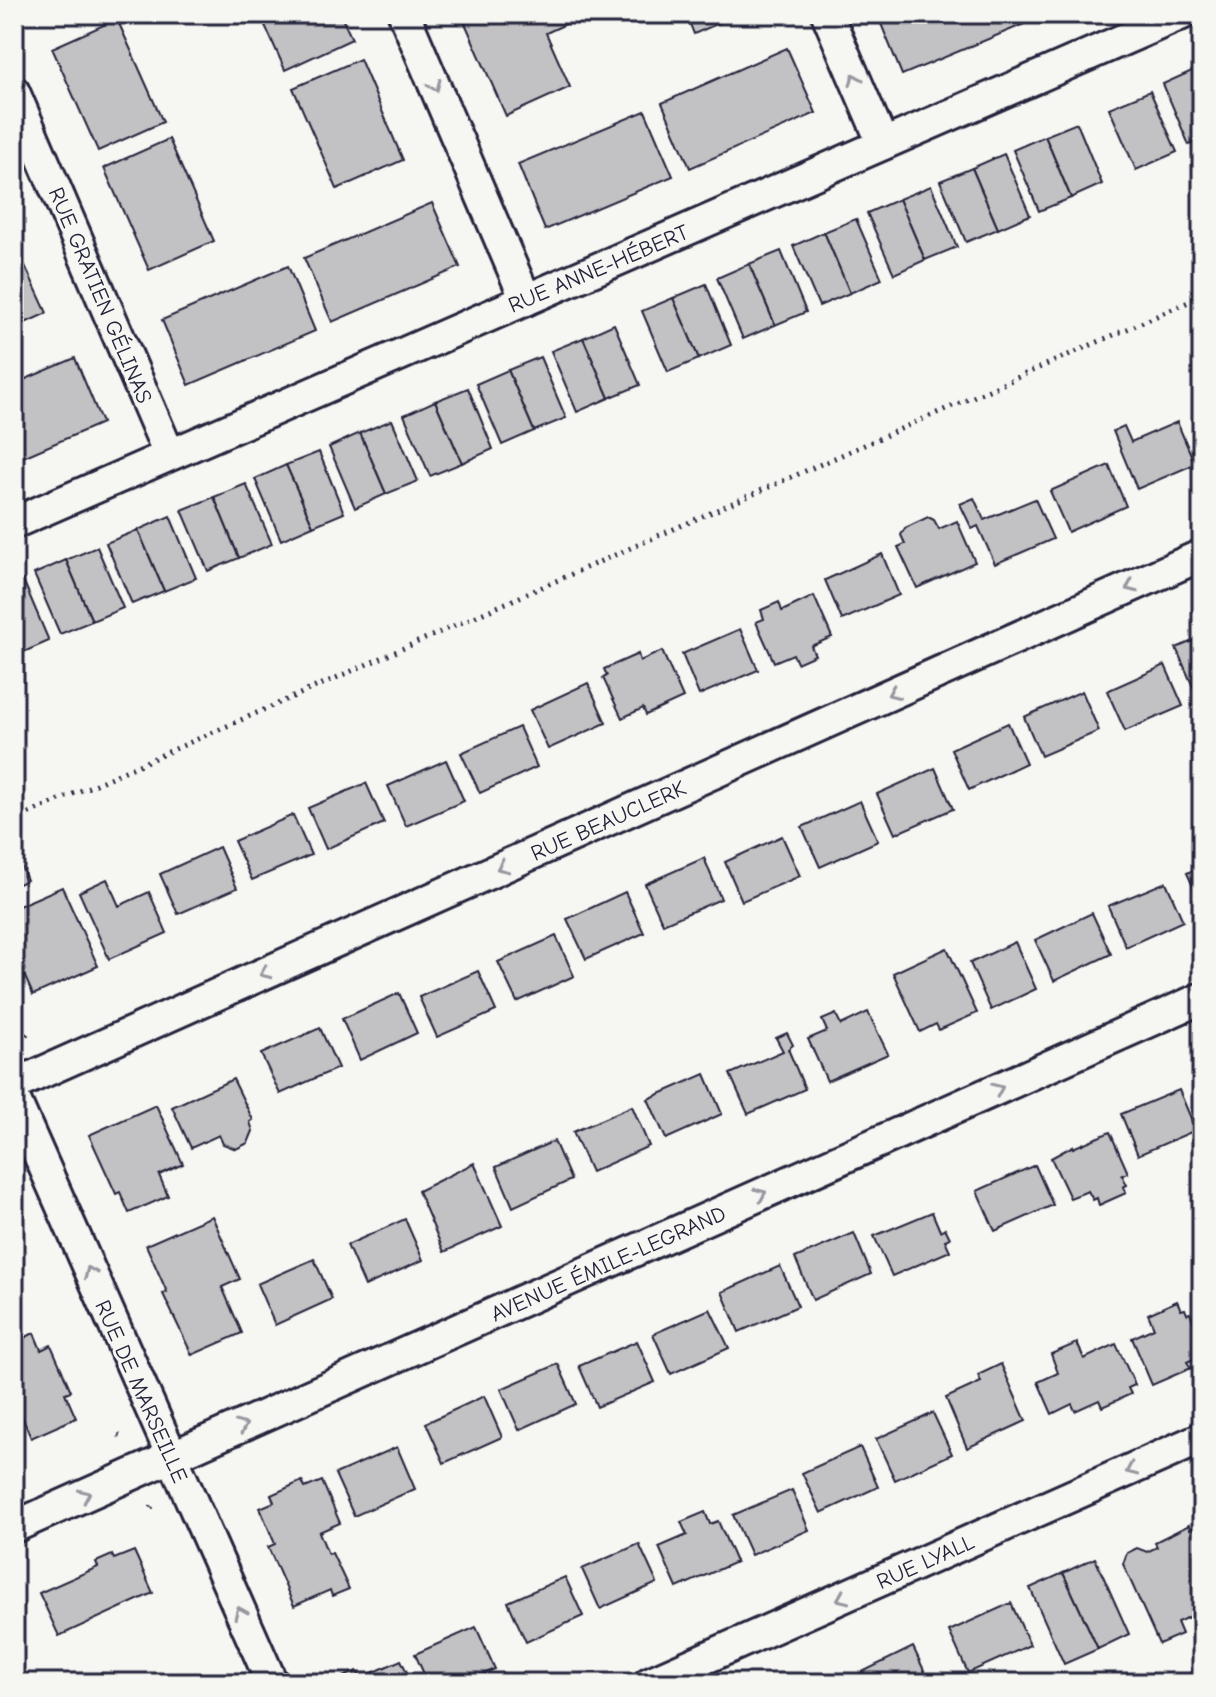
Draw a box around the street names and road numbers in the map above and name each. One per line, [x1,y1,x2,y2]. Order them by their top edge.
street label: RUE GRATIEN GÉLINAS [43,183,157,407]
street label: RUE ANNE-HÉBERT [504,219,693,319]
street label: RUE BEAUCLERK [527,775,690,867]
street label: AVENUE ÉMILE-LEGRAND [487,1200,730,1328]
street label: RUE DE MARSEILLE [89,1296,193,1487]
street label: RUE LYALL [873,1529,978,1595]

